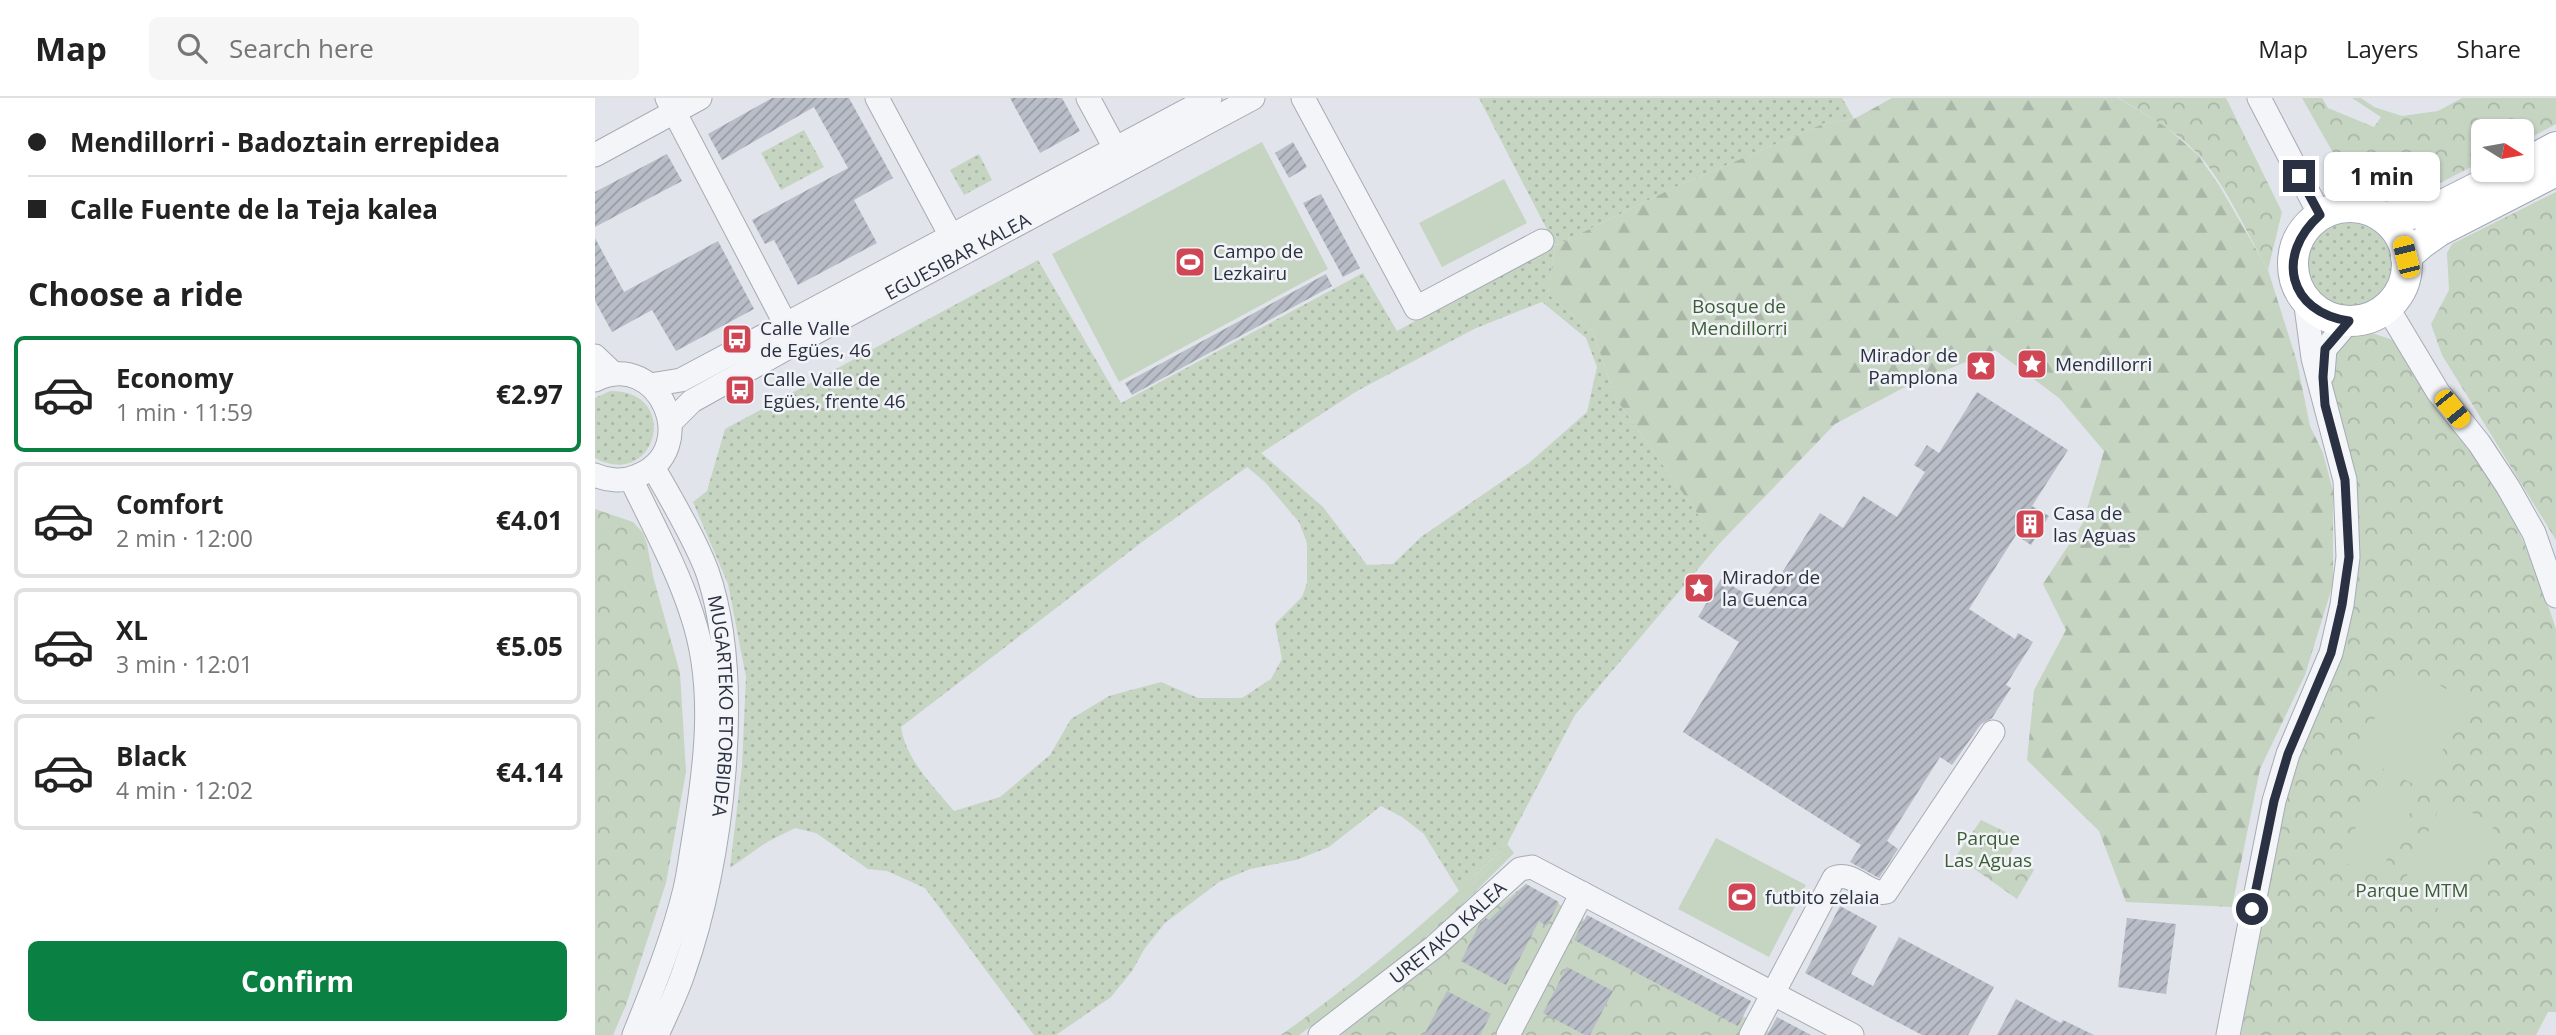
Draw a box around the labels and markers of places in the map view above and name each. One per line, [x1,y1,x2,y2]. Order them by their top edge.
place label: Campo de Lezkairu [1213,238,1303,286]
sports icon: Campo de Lezkairu [1173,245,1207,279]
place label: Calle Valle de Egües, 46 [760,315,871,363]
bus stop icon: Calle Valle de Egües, 46 [720,322,754,356]
place label: Mirador de Pamplona [1860,342,1958,390]
place icon: Mendillorri [2015,347,2049,381]
place icon: Mirador de Pamplona [1964,349,1998,383]
place label: Mendillorri [2055,351,2152,377]
place label: Calle Valle de Egües, frente 46 [763,366,906,414]
bus stop icon: Calle Valle de Egües, frente 46 [723,373,757,407]
place label: Casa de las Aguas [2053,500,2136,548]
building icon: Casa de las Aguas [2013,507,2047,541]
place label: Mirador de la Cuenca [1722,564,1820,612]
place icon: Mirador de la Cuenca [1682,571,1716,605]
sports icon: futbito zelaia [1725,880,1759,914]
place label: futbito zelaia [1765,884,1880,910]

